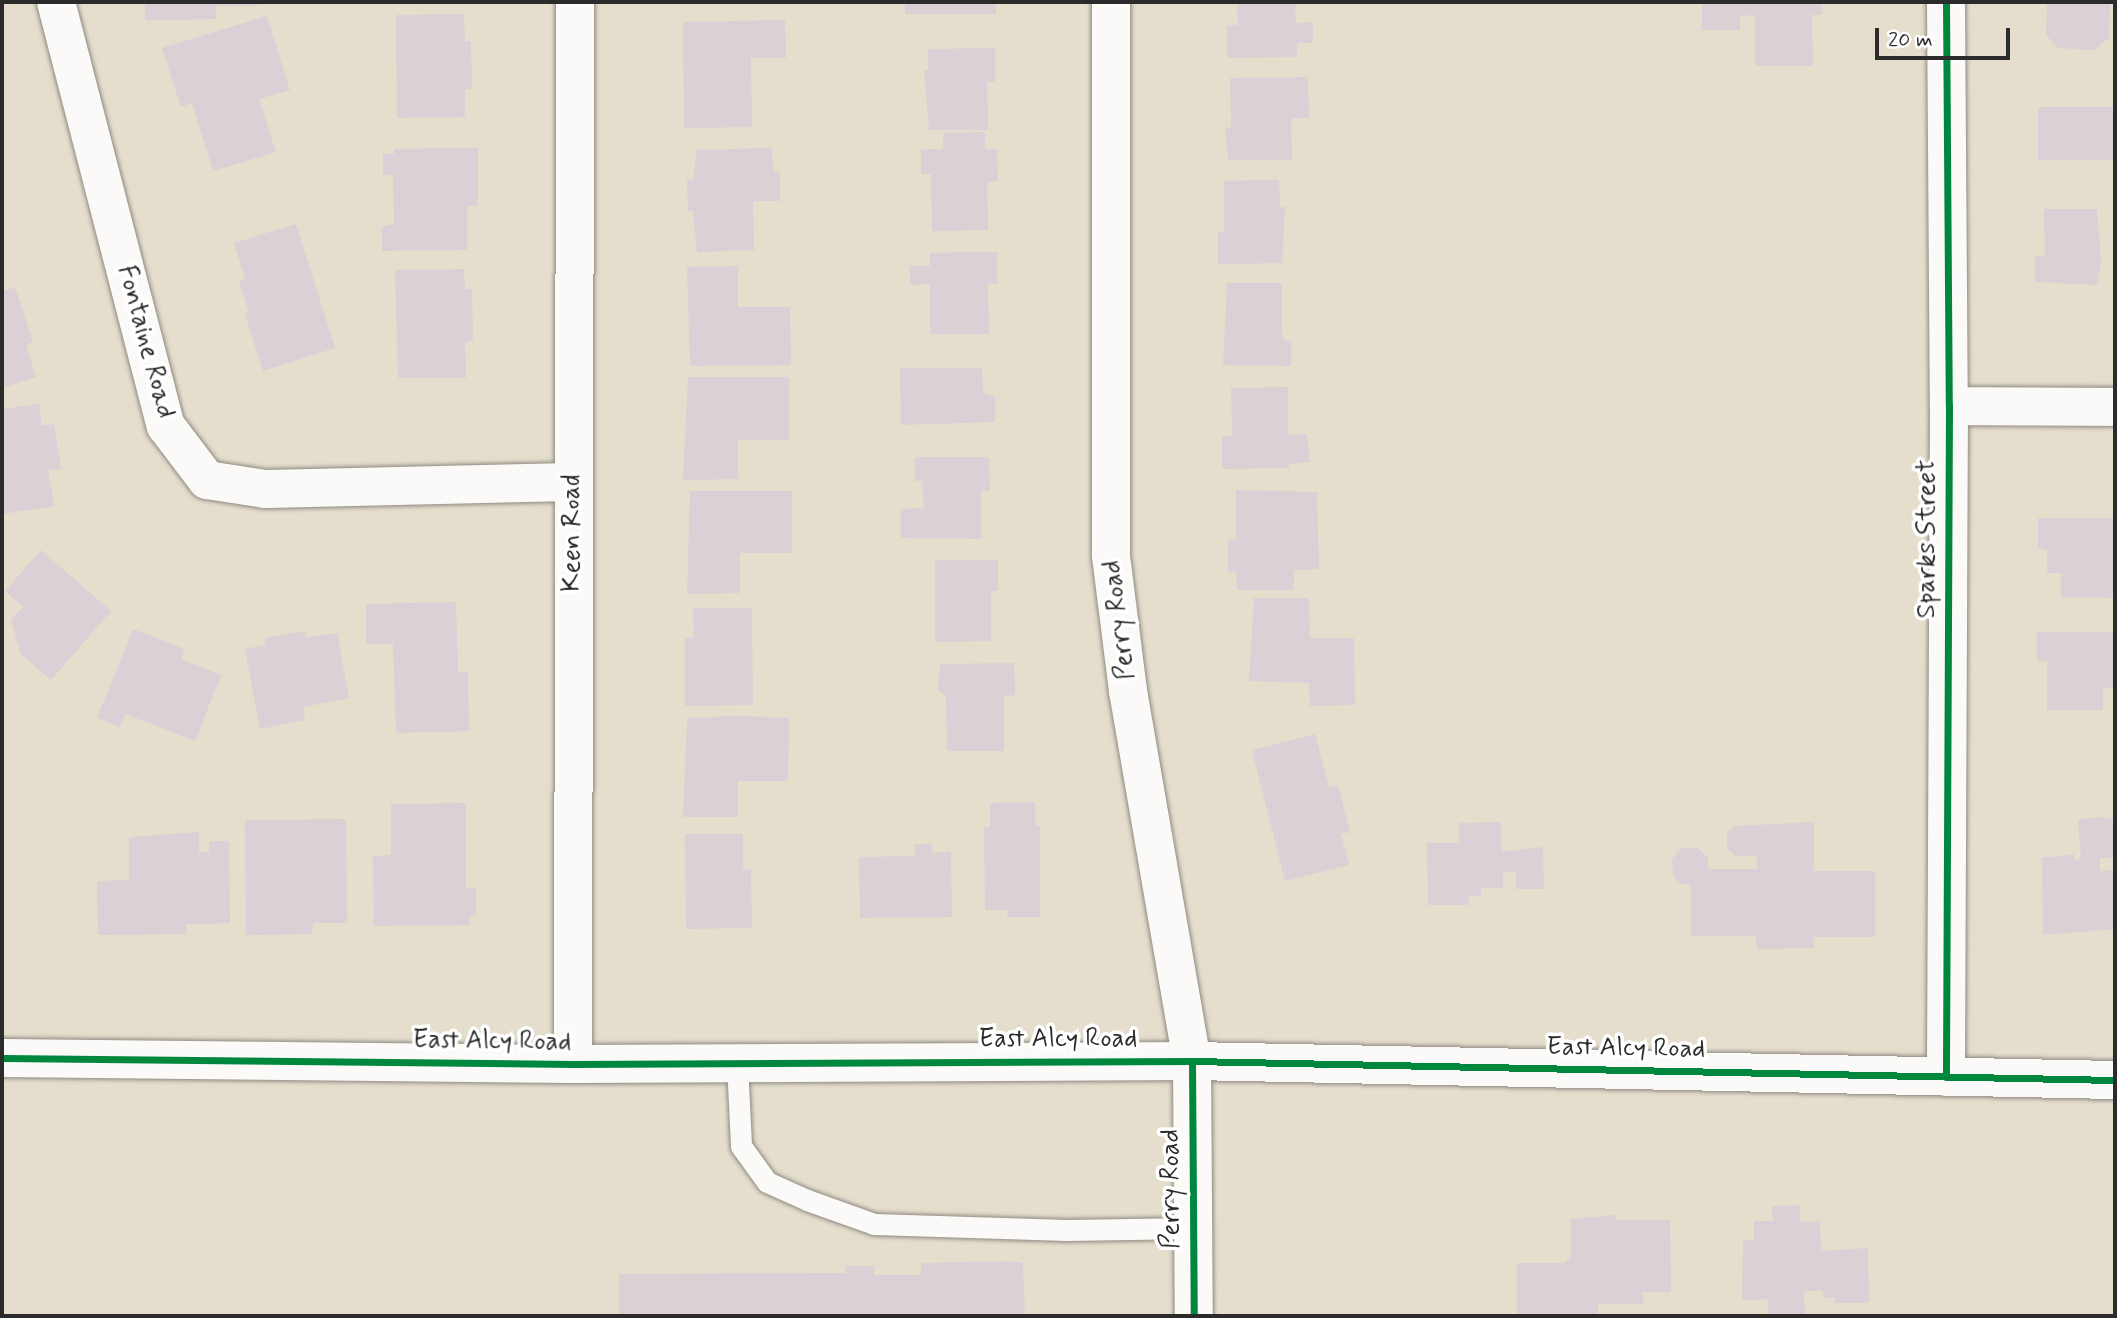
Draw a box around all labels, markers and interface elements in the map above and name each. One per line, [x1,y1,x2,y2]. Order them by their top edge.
scale bar [1879,14,2014,58]
text: 20 m [1888,26,1933,54]
street label: Fontaine Road [110,263,180,421]
street label: Sparks Street [1912,460,1944,618]
street label: Keen Road [557,475,589,591]
street label: Perry Road [1097,558,1143,682]
street label: East Alcy Road [979,1024,1137,1056]
street label: East Alcy Road [412,1025,572,1059]
street label: East Alcy Road [1546,1032,1706,1066]
street label: Perry Road [1156,1129,1188,1249]

